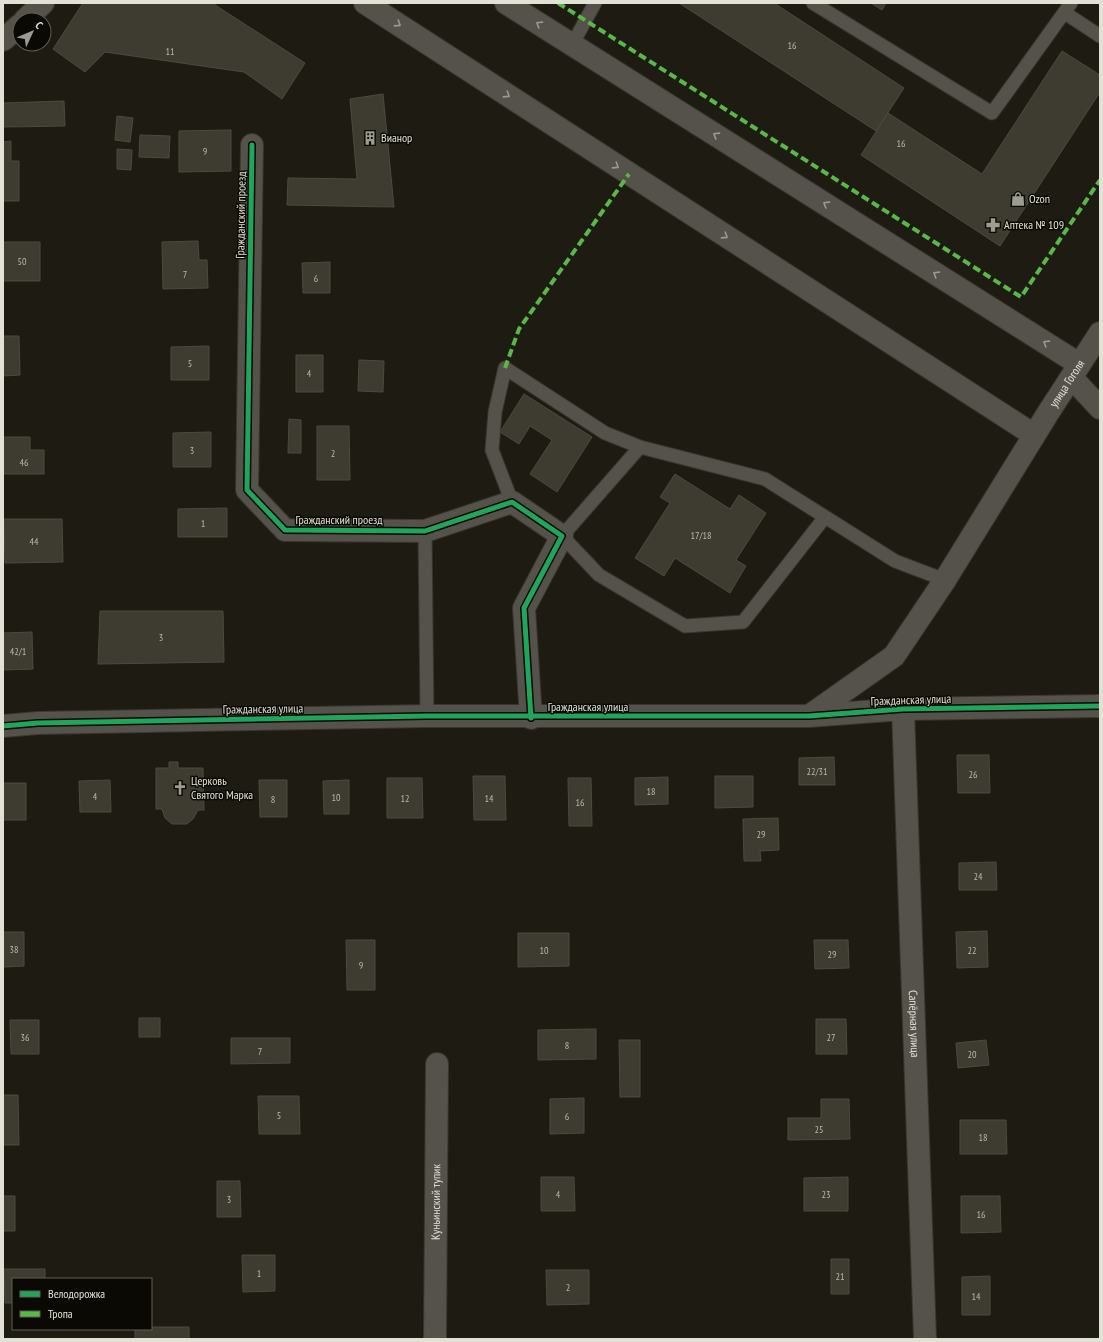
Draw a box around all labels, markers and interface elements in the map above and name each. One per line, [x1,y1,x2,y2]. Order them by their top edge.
north arrow [12,12,52,52]
text: С [32,18,46,32]
one-way arrow [393,20,400,27]
one-way arrow [537,21,544,28]
house number: 16 [788,39,797,52]
house number: 11 [166,45,175,58]
one-way arrow [503,90,510,98]
building icon: Вианор [362,130,378,146]
place label: Вианор [381,130,412,145]
one-way arrow [713,133,720,140]
house number: 16 [897,137,906,150]
house number: 9 [203,145,207,158]
one-way arrow [612,161,619,168]
street label: Гражданский проезд [232,171,249,259]
shop icon: Ozon [1010,191,1026,207]
place label: Ozon [1029,191,1050,206]
one-way arrow [823,202,830,209]
pharmacy icon: Аптека № 109 [985,217,1001,233]
place label: Аптека № 109 [1004,217,1064,232]
one-way arrow [721,231,728,239]
house number: 50 [18,255,27,268]
house number: 7 [183,268,187,281]
one-way arrow [933,271,940,279]
house number: 6 [314,272,319,285]
one-way arrow [1043,340,1050,348]
street label: улица Гоголя [1046,356,1088,410]
house number: 5 [188,357,192,370]
house number: 4 [307,367,312,380]
house number: 3 [190,444,194,457]
house number: 2 [331,447,335,460]
house number: 46 [20,456,29,469]
street label: Гражданский проезд [295,512,383,527]
house number: 1 [201,517,205,530]
house number: 17/18 [691,529,711,542]
house number: 44 [30,535,39,548]
house number: 3 [159,631,163,644]
house number: 42/1 [10,645,26,658]
street label: Гражданская улица [870,691,952,708]
street label: Гражданская улица [548,699,629,714]
street label: Гражданская улица [223,700,304,717]
house number: 22/31 [807,765,827,778]
house number: 26 [969,768,978,781]
place label: Церковь Святого Марка [191,773,253,802]
church icon: Церковь Святого Марка [172,780,188,796]
house number: 18 [647,785,656,798]
house number: 4 [93,790,98,803]
house number: 10 [332,791,341,804]
house number: 12 [401,792,410,805]
house number: 14 [485,792,494,805]
house number: 8 [271,793,275,806]
house number: 16 [576,796,585,809]
house number: 29 [757,828,766,841]
house number: 24 [974,870,983,883]
house number: 38 [10,943,19,956]
house number: 10 [540,944,549,957]
house number: 22 [968,944,977,957]
house number: 29 [828,948,837,961]
house number: 9 [359,959,363,972]
street label: Сапёрная улица [906,990,923,1058]
house number: 36 [21,1031,30,1044]
house number: 27 [827,1031,836,1044]
house number: 8 [565,1039,569,1052]
house number: 7 [258,1045,262,1058]
house number: 20 [968,1048,977,1061]
house number: 5 [277,1109,281,1122]
house number: 6 [565,1110,570,1123]
house number: 25 [815,1123,824,1136]
house number: 18 [979,1131,988,1144]
street label: Куньинский тупик [428,1164,443,1240]
house number: 4 [556,1188,561,1201]
house number: 23 [822,1188,831,1201]
house number: 3 [227,1193,231,1206]
house number: 16 [977,1208,986,1221]
house number: 1 [257,1267,261,1280]
house number: 21 [836,1270,845,1283]
legend [12,1278,152,1330]
house number: 2 [566,1281,570,1294]
text: Велодорожка [48,1286,105,1301]
house number: 14 [972,1290,981,1303]
text: Тропа [48,1306,73,1321]

